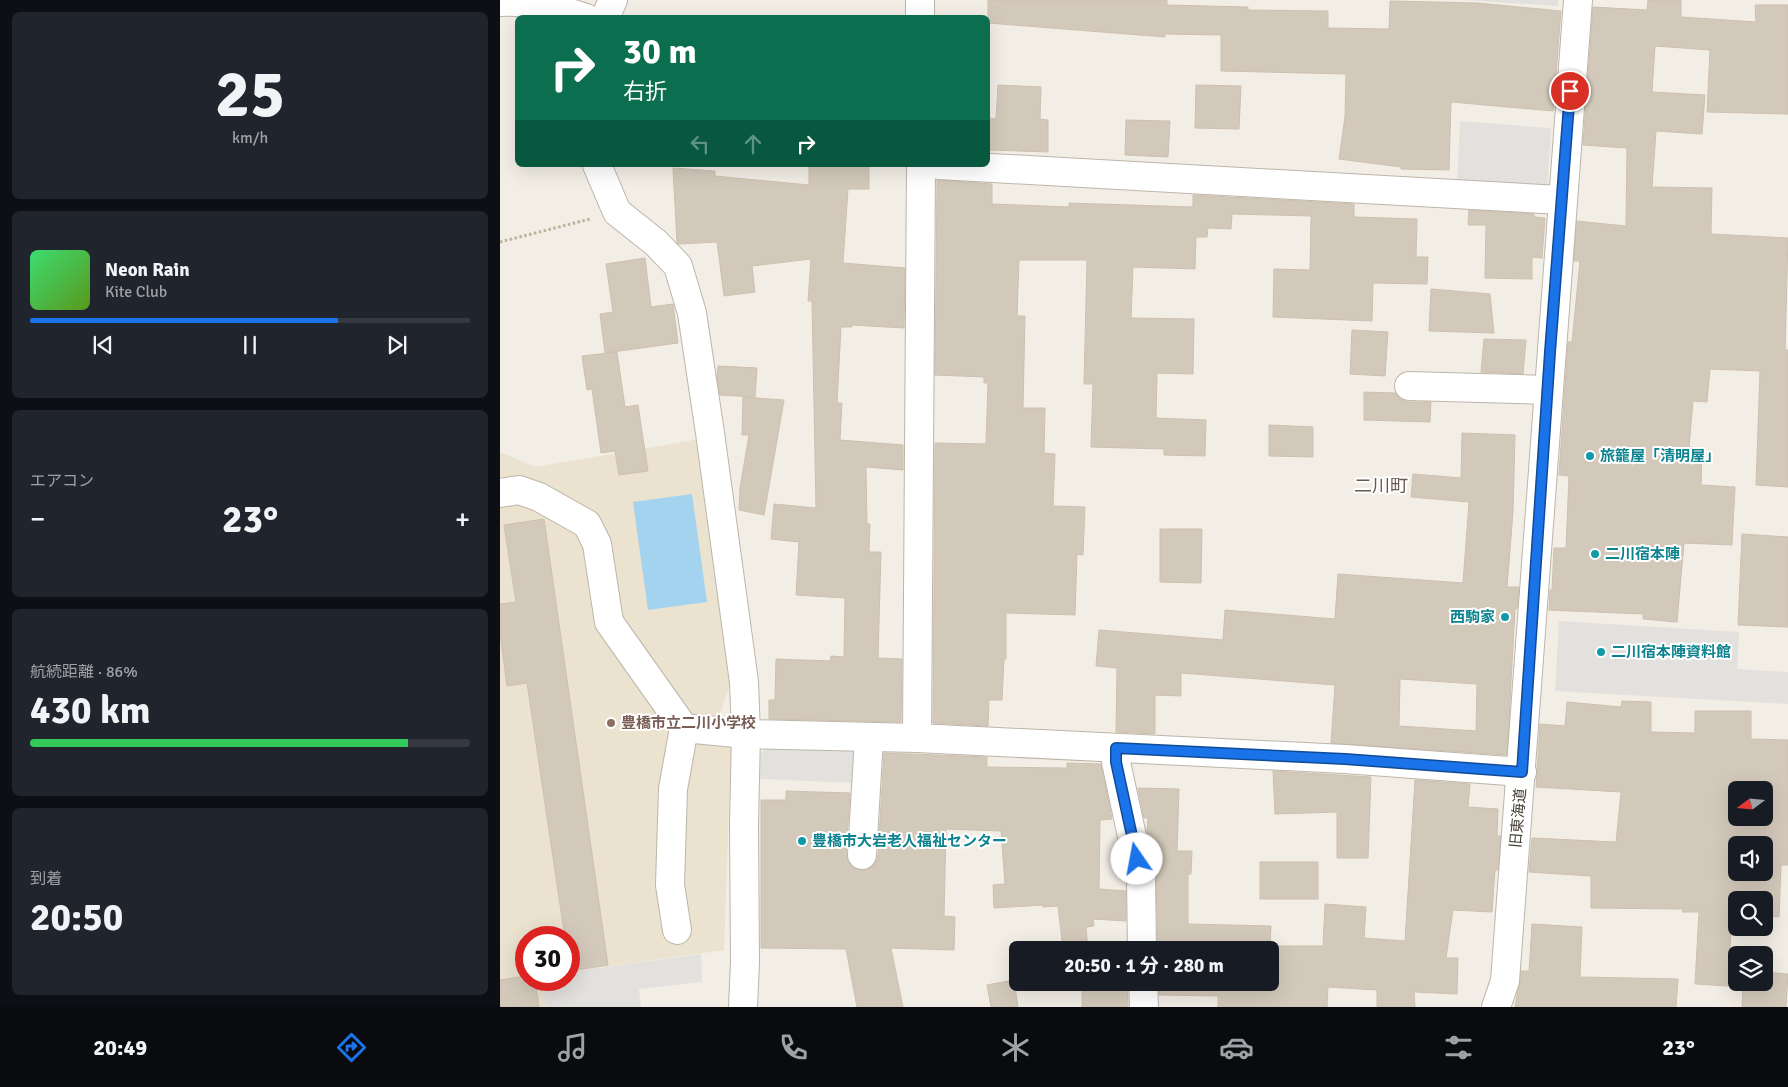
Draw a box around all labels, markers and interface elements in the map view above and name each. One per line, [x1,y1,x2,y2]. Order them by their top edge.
text: 30 m [623,30,697,73]
icon: right [540,35,605,100]
text: 25 [215,55,285,135]
pin [1549,70,1591,112]
icon: arrive [1556,77,1584,105]
text: 右折 [623,78,667,105]
text: km/h [232,128,268,148]
icon: left [686,130,714,158]
icon: ahead [739,130,767,158]
icon: right [792,130,820,158]
text: Neon Rain [105,258,190,282]
text: Kite Club [105,282,167,302]
icon: previous [89,331,117,359]
icon: pause [236,331,264,359]
icon: next [383,331,411,359]
place label: 旅籠屋「清明屋」 [1600,447,1720,465]
marker: 旅籠屋「清明屋」 [1584,450,1596,462]
text: エアコン [30,471,94,491]
district label: 二川町 [1354,475,1408,497]
text: 23° [222,496,278,543]
text: − [30,502,45,536]
text: + [455,502,470,536]
place label: 二川宿本陣 [1605,545,1680,563]
marker: 二川宿本陣 [1589,548,1601,560]
place label: 西駒家 [1450,608,1495,626]
marker: 西駒家 [1499,611,1511,623]
place label: 二川宿本陣資料館 [1611,643,1731,661]
marker: 二川宿本陣資料館 [1595,646,1607,658]
text: 航続距離 · 86% [30,662,138,682]
text: 430 km [30,687,151,734]
place label: 豊橋市立二川小学校 [621,714,756,732]
marker: 豊橋市立二川小学校 [605,717,617,729]
north arrow [1728,781,1772,826]
map controls [1728,781,1773,991]
street label: 旧東海道 [1506,787,1530,849]
place label: 豊橋市大岩老人福祉センター [812,832,1007,850]
position arrow [1110,832,1162,884]
marker: 豊橋市大岩老人福祉センター [796,835,808,847]
button: sound [1728,836,1773,881]
text: 到着 [30,869,62,889]
button: search [1728,891,1773,936]
text: 20:50 [30,894,123,941]
speed limit sign: 30 [515,926,580,991]
button: layers [1728,946,1773,991]
text: 20:50 · 1 分 · 280 m [1064,954,1224,978]
icon: directions [334,1030,369,1065]
icon: music [555,1030,590,1065]
icon: phone [776,1030,811,1065]
icon: climate [998,1030,1033,1065]
icon: car [1219,1030,1254,1065]
icon: filters [1441,1030,1476,1065]
text: 20:49 [93,1034,147,1061]
text: 23° [1662,1034,1695,1061]

